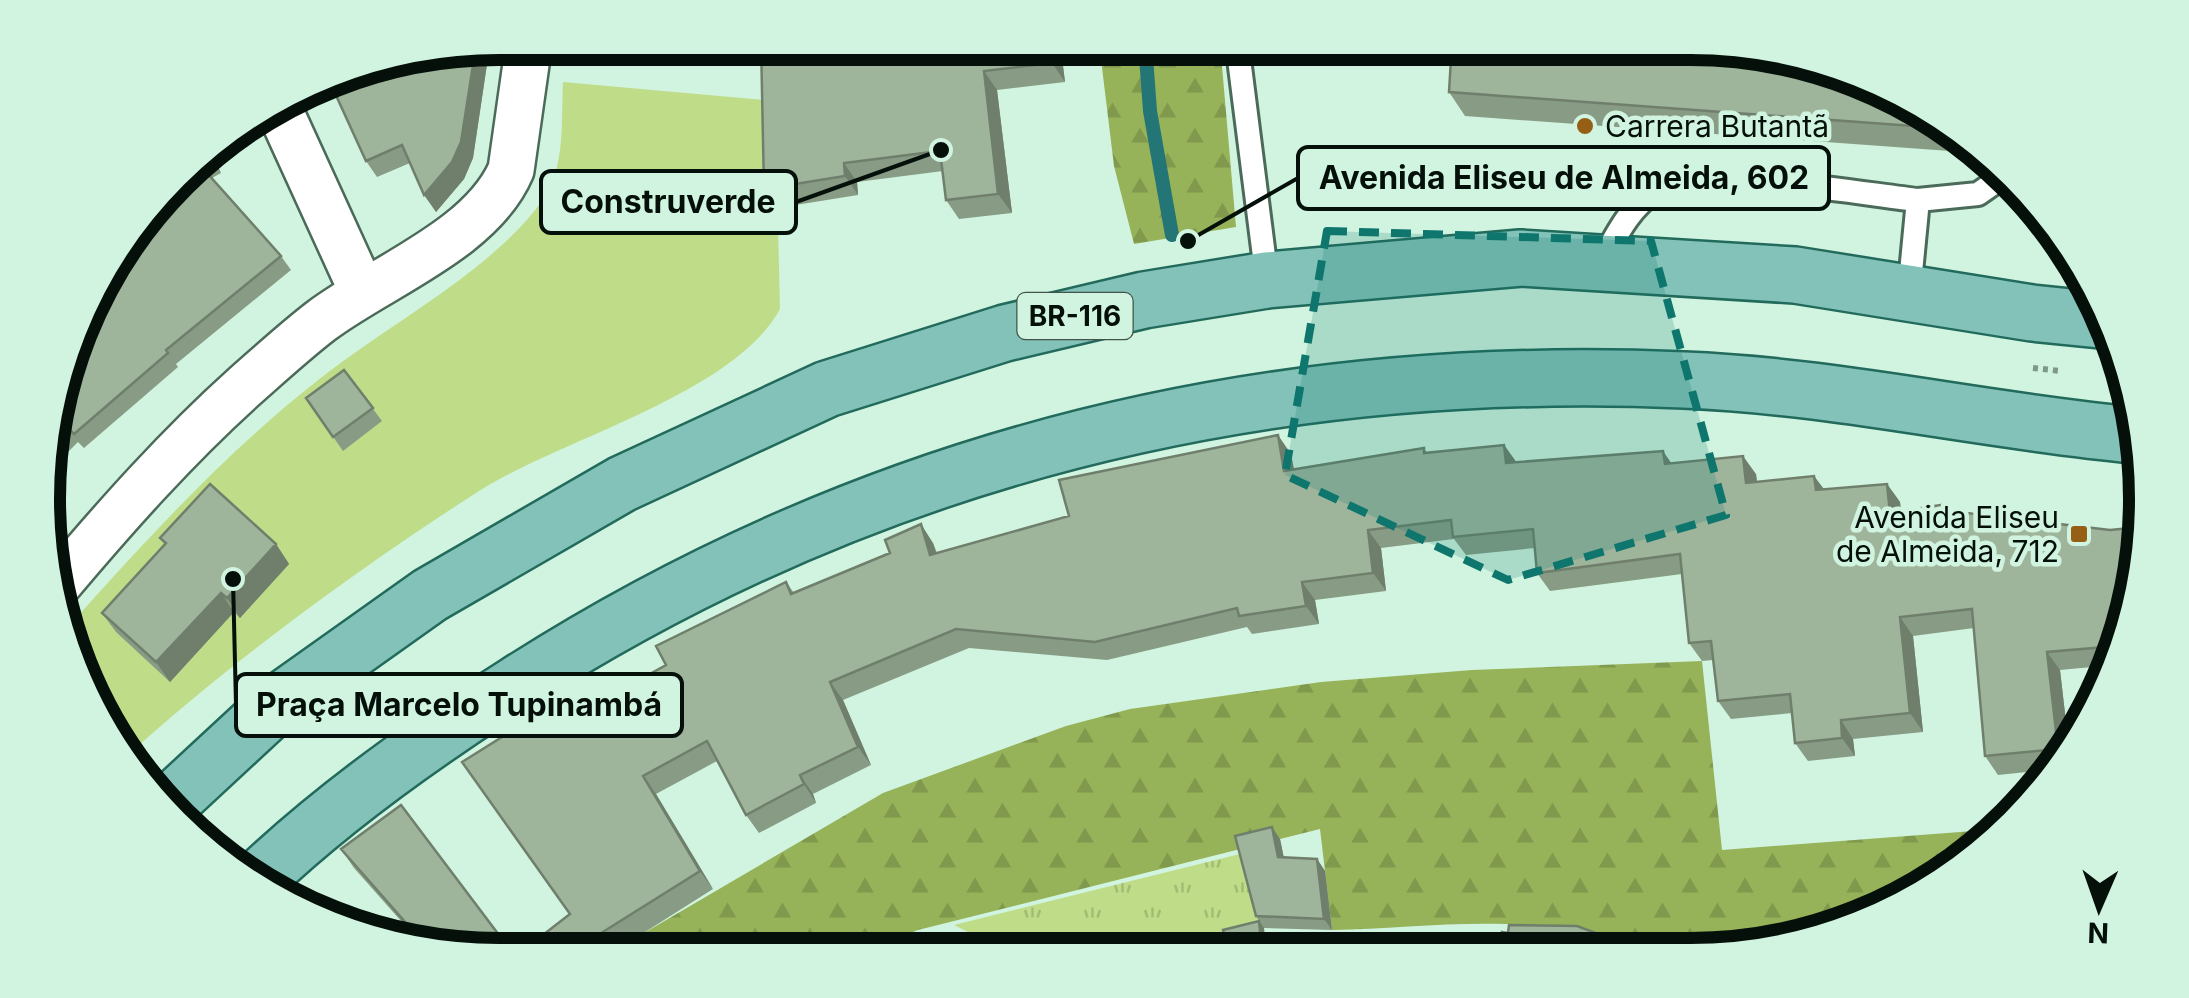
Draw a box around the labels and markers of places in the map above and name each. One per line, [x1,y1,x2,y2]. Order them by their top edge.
place label: Carrera Butantã [1605,108,1829,144]
marker: Carrera Butantã [1574,115,1596,137]
callout: Avenida Eliseu de Almeida, 602 [1298,147,1829,209]
callout: Construverde [541,171,796,233]
place label: Avenida Eliseu de Almeida, 712 [1836,499,2059,569]
marker: Avenida Eliseu de Almeida, 712 [2068,523,2090,545]
callout: Praça Marcelo Tupinambá [236,674,682,736]

